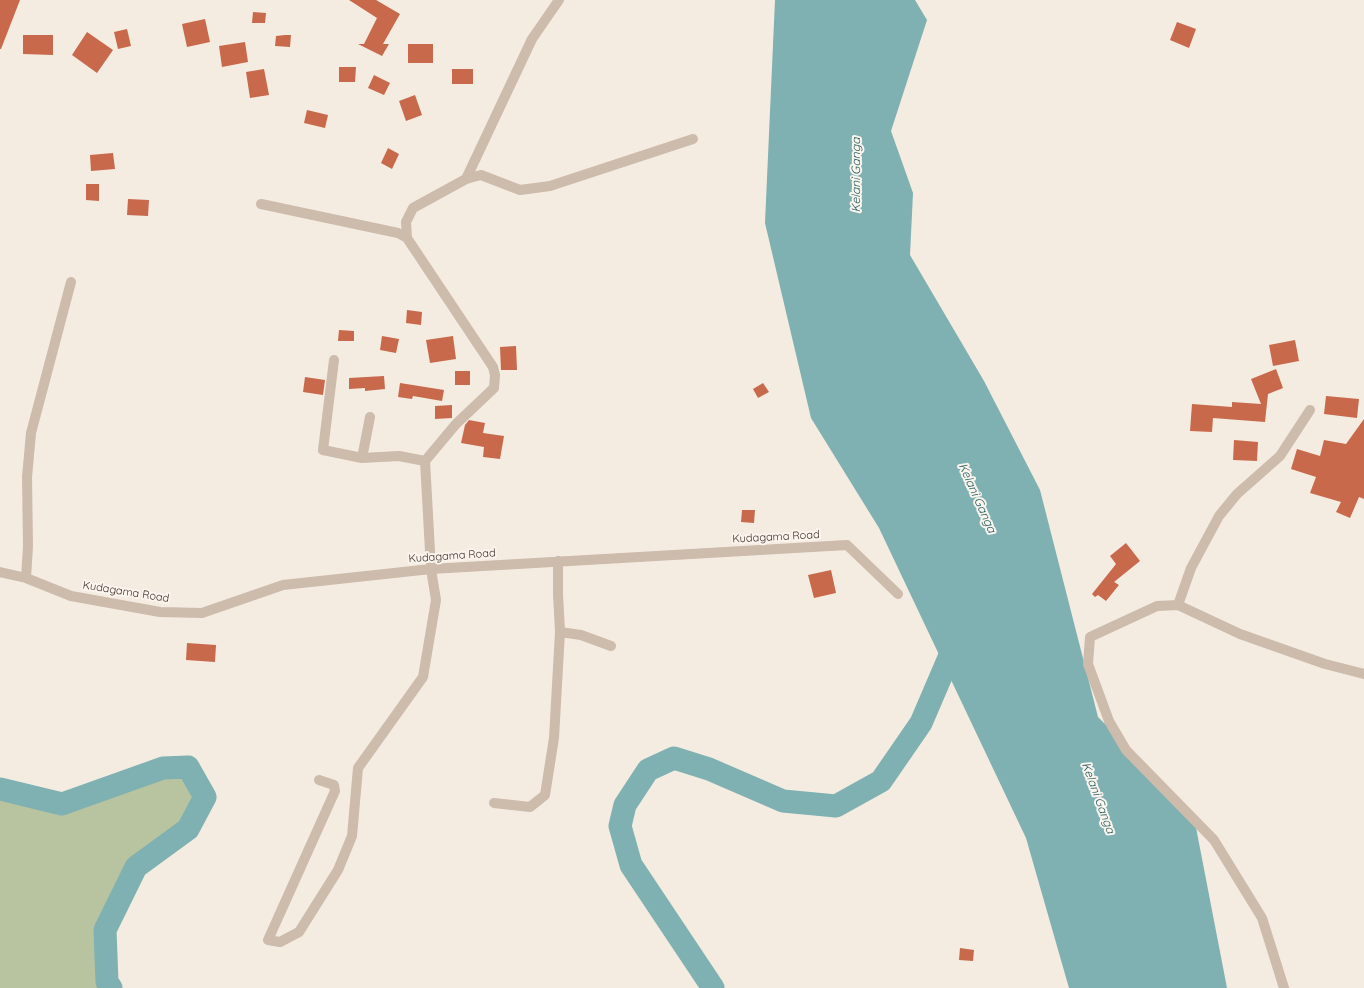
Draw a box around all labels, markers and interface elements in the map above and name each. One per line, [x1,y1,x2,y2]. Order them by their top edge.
water label: Kelani Ganga [849,138,863,212]
water label: Kelani Ganga [955,461,999,535]
street label: Kudagama Road [732,528,820,546]
street label: Kudagama Road [408,546,496,566]
street label: Kudagama Road [82,579,170,605]
water label: Kelani Ganga [1078,760,1118,836]

